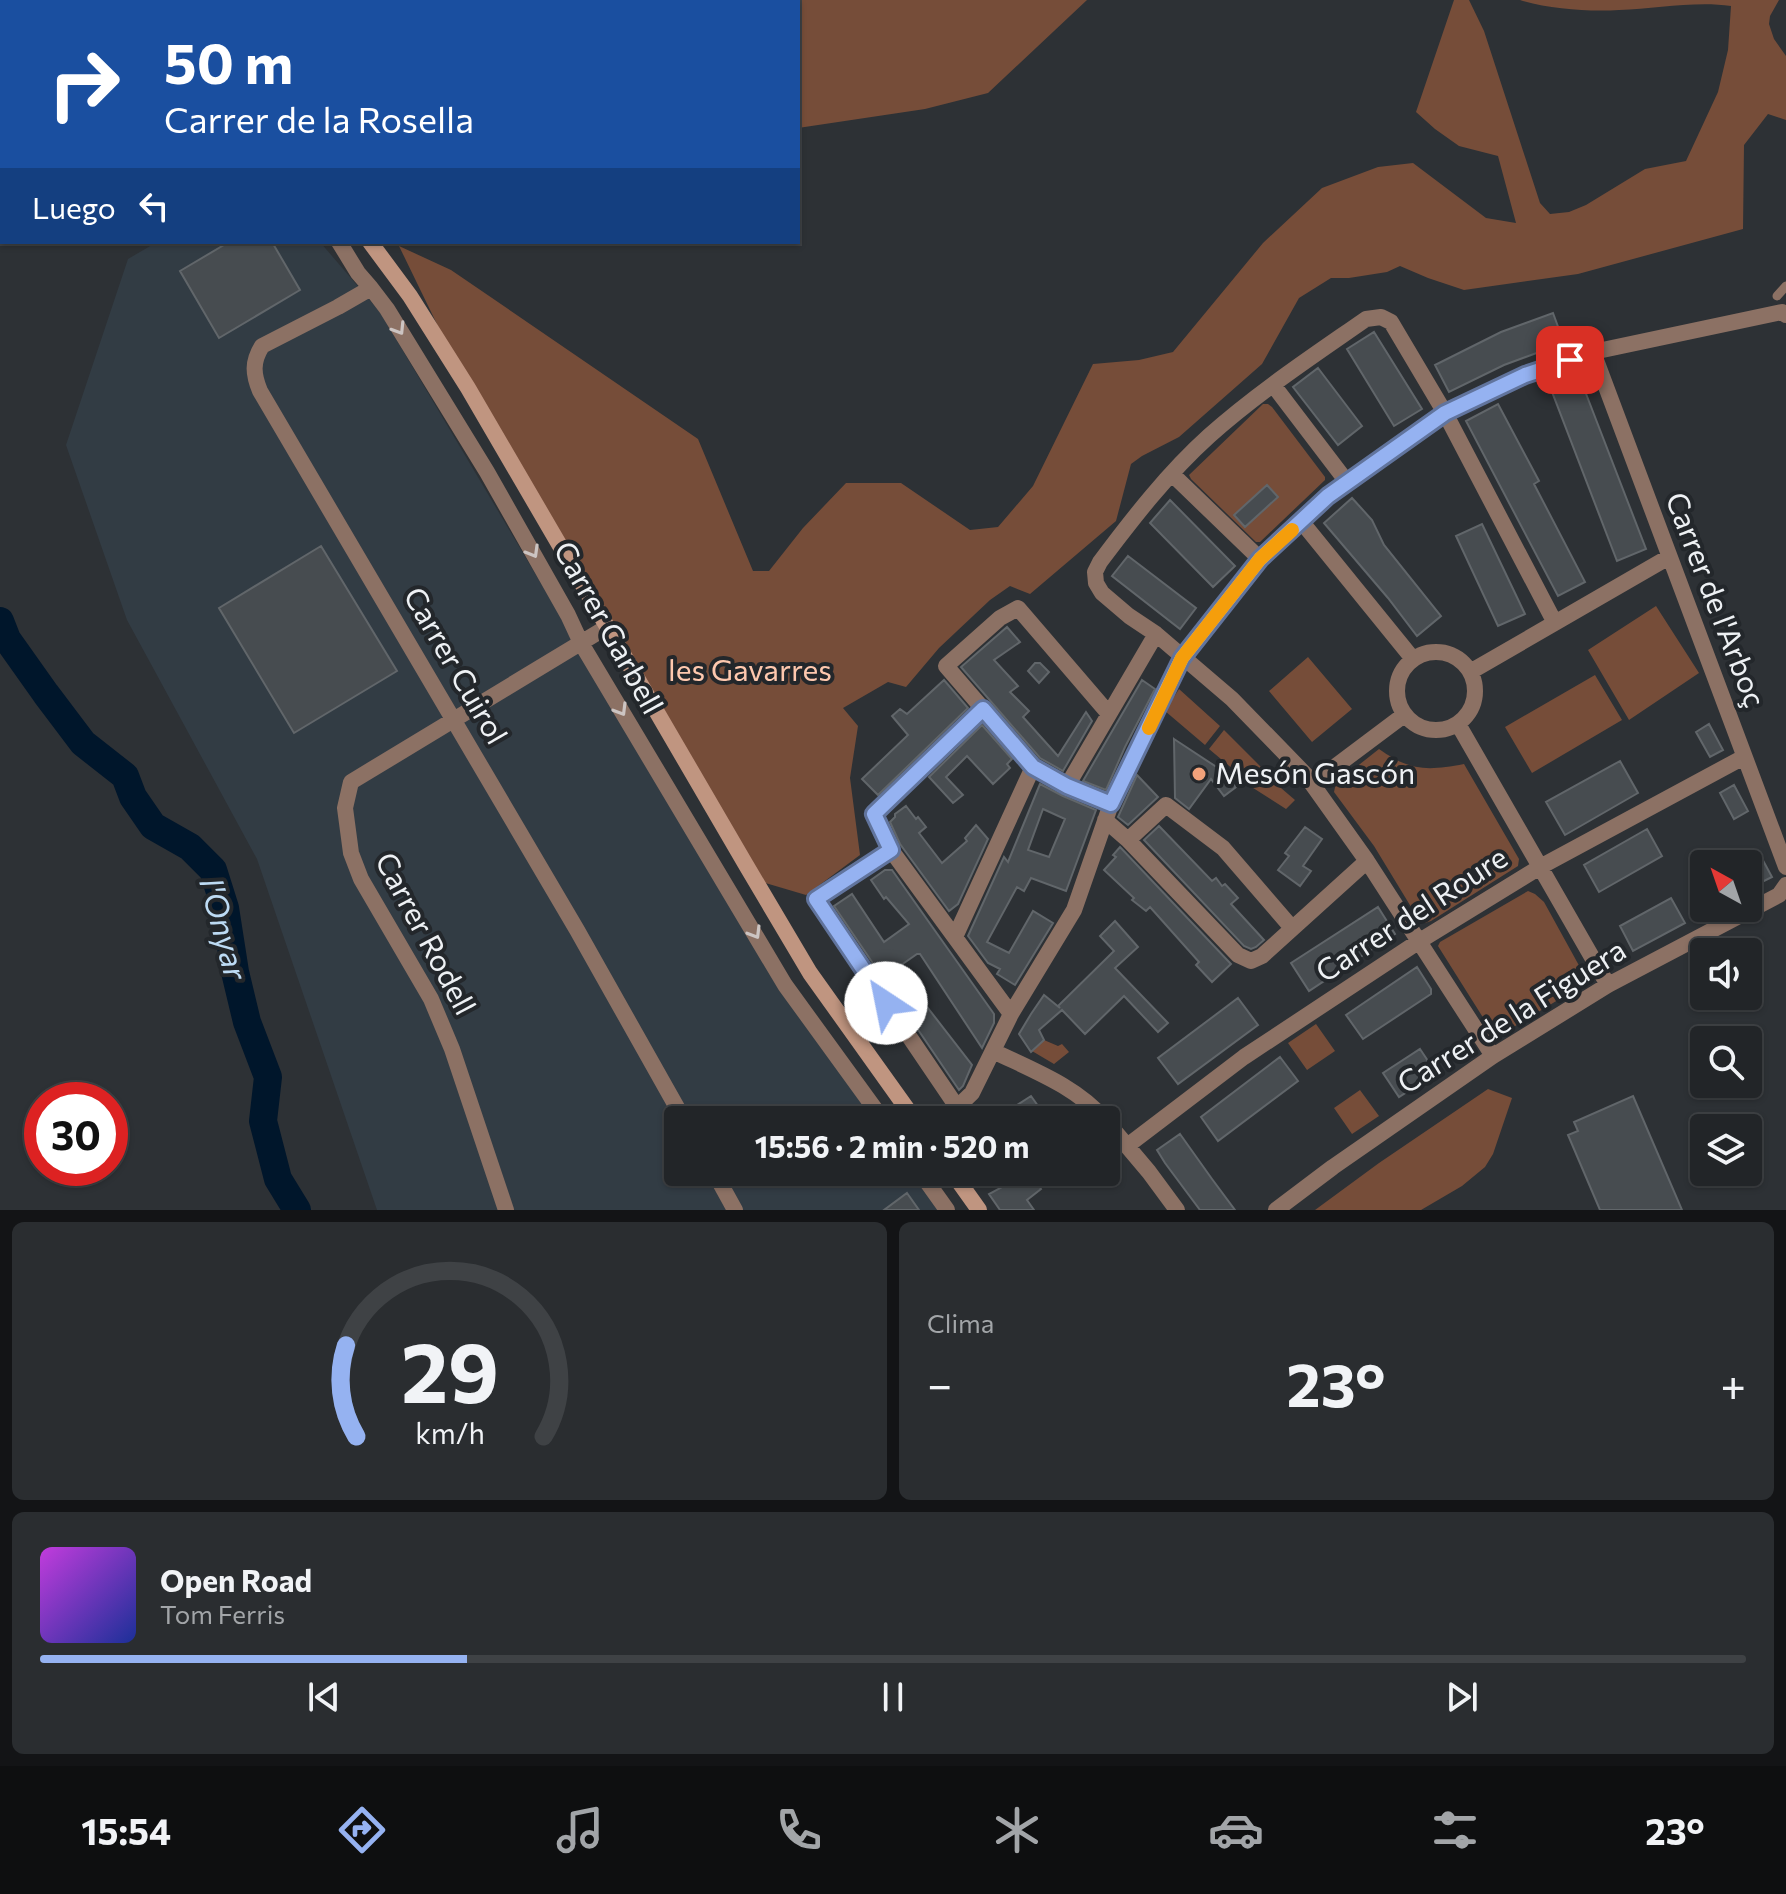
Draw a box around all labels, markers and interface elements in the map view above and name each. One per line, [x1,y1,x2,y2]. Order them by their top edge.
text: 50 m [164,27,293,96]
icon: right [32,32,136,136]
text: Carrer de la Rosella [164,96,474,140]
icon: left [132,184,176,228]
text: Luego [32,188,116,225]
one-way arrow [389,320,405,335]
pin [1536,326,1604,394]
icon: arrive [1548,338,1592,382]
street label: Carrer de l'Arboç [1659,486,1775,712]
street label: Carrer Garbell [548,534,673,720]
one-way arrow [523,543,539,558]
street label: Carrer Cuirol [397,580,517,750]
park label: les Gavarres [668,650,832,687]
one-way arrow [611,701,627,716]
place label: Mesón Gascón [1215,753,1415,790]
marker: Mesón Gascón [1190,765,1208,783]
street label: Carrer del Roure [1308,837,1513,989]
street label: Carrer Rodell [369,845,485,1020]
north arrow [1690,850,1762,922]
map controls [1690,850,1762,1186]
water label: l'Onyar [192,873,258,985]
one-way arrow [745,924,760,939]
street label: Carrer de la Figuera [1390,930,1632,1100]
button: sound [1690,938,1762,1010]
position arrow [844,961,928,1045]
button: search [1690,1026,1762,1098]
speed limit sign: 30 [24,1082,128,1186]
button: layers [1690,1114,1762,1186]
text: 15:56 · 2 min · 520 m [755,1127,1029,1164]
text: Clima [927,1307,994,1338]
text: 29 [400,1318,499,1420]
text: 23° [1287,1346,1386,1419]
text: − [927,1356,952,1410]
text: + [1720,1356,1746,1410]
text: km/h [415,1415,484,1450]
text: Open Road [160,1561,312,1598]
text: Tom Ferris [160,1598,285,1629]
icon: previous [302,1675,346,1719]
icon: pause [871,1675,915,1719]
icon: next [1440,1675,1484,1719]
icon: directions [334,1802,390,1858]
icon: music [552,1802,608,1858]
icon: phone [771,1802,827,1858]
icon: climate [989,1802,1045,1858]
icon: car [1208,1802,1264,1858]
icon: filters [1427,1802,1483,1858]
text: 15:54 [81,1808,171,1852]
text: 23° [1645,1808,1705,1852]

